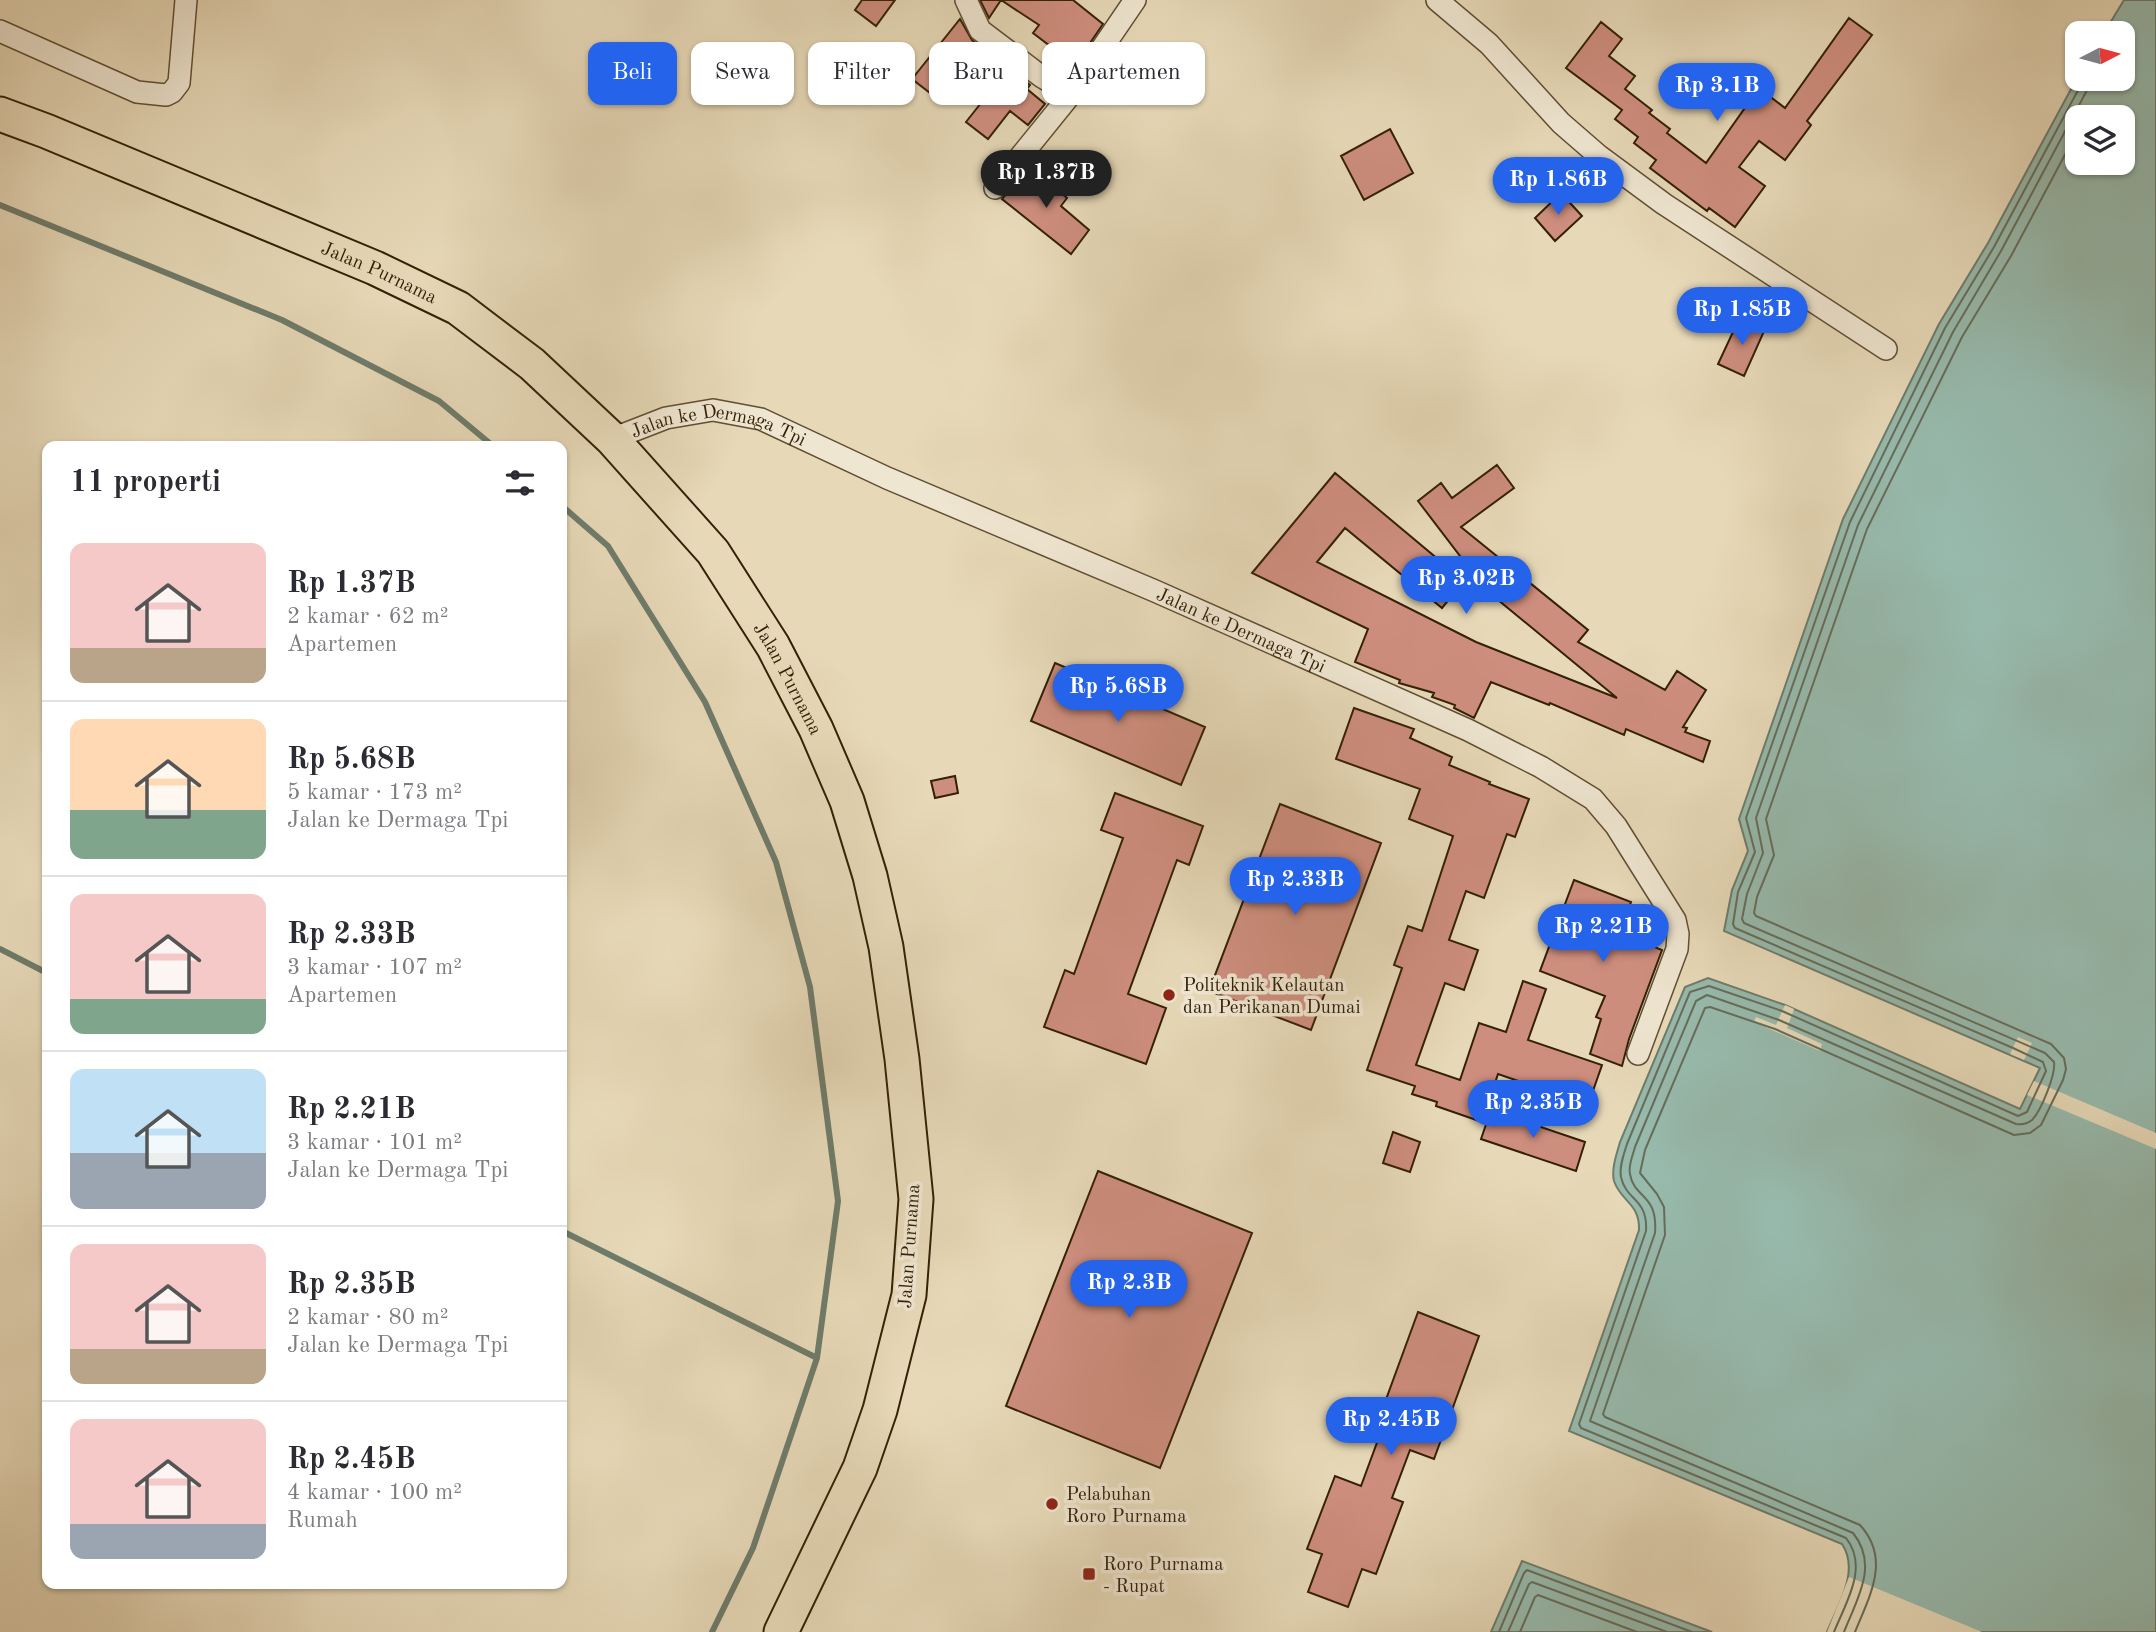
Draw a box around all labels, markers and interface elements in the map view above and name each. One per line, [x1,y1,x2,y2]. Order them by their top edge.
north arrow [2065,21,2135,91]
map controls [2065,21,2135,175]
chip: Beli [588,42,677,105]
chip: Sewa [691,42,794,105]
chip: Filter [808,42,915,105]
chip: Baru [929,42,1028,105]
chip: Apartemen [1042,42,1205,105]
pin: Rp 3.1B [1652,64,1782,123]
text: Rp 3.1B [1674,74,1760,97]
button: layers [2065,105,2135,175]
pin: Rp 1.37B [974,150,1118,210]
pin: Rp 1.86B [1486,158,1630,217]
text: Rp 1.37B [997,161,1095,184]
text: Rp 1.86B [1509,168,1607,191]
street label: Jalan Purnama [318,240,440,309]
pin: Rp 1.85B [1670,288,1814,347]
text: Rp 1.85B [1693,298,1791,321]
street label: Jalan ke Dermaga Tpi [628,403,808,451]
icon: filters [501,464,539,502]
text: 11 properti [70,468,221,498]
pin: Rp 3.02B [1394,556,1538,616]
text: Rp 3.02B [1417,567,1515,590]
text: Rp 1.37B [287,569,416,599]
icon: home [126,571,210,655]
street label: Jalan ke Dermaga Tpi [1153,586,1328,678]
text: 2 kamar · 62 m² [287,605,449,628]
street label: Jalan Purnama [749,620,825,739]
text: Apartemen [287,633,397,656]
pin: Rp 5.68B [1046,664,1190,724]
text: Rp 5.68B [1069,675,1167,698]
text: Rp 5.68B [287,745,416,775]
icon: home [126,747,210,831]
text: 5 kamar · 173 m² [287,781,462,804]
text: Jalan ke Dermaga Tpi [287,809,509,832]
pin: Rp 2.33B [1223,858,1367,917]
text: Rp 2.33B [1246,868,1344,891]
pin: Rp 2.21B [1531,904,1675,964]
text: Rp 2.21B [1554,915,1652,938]
text: Rp 2.33B [287,920,416,950]
icon: home [126,922,210,1006]
text: 3 kamar · 107 m² [287,956,462,979]
place label: Politeknik Kelautan dan Perikanan Dumai [1183,977,1361,1018]
text: Apartemen [287,984,397,1007]
marker: Politeknik Kelautan dan Perikanan Dumai [1161,987,1177,1003]
pin: Rp 2.35B [1461,1080,1605,1140]
text: Rp 2.35B [1484,1091,1582,1114]
text: Rp 2.21B [287,1095,416,1125]
icon: home [126,1097,210,1181]
text: 3 kamar · 101 m² [287,1131,462,1154]
text: Jalan ke Dermaga Tpi [287,1159,509,1182]
street label: Jalan Purnama [897,1183,924,1309]
pin: Rp 2.3B [1064,1260,1194,1320]
text: Rp 2.35B [287,1270,416,1300]
text: Rp 2.3B [1086,1271,1172,1294]
icon: home [126,1272,210,1356]
text: 2 kamar · 80 m² [287,1306,449,1329]
text: Jalan ke Dermaga Tpi [287,1334,509,1357]
pin: Rp 2.45B [1319,1398,1463,1457]
text: Rp 2.45B [1342,1408,1440,1431]
text: Rp 2.45B [287,1445,416,1475]
icon: home [126,1447,210,1531]
text: 4 kamar · 100 m² [287,1481,462,1504]
place label: Pelabuhan Roro Purnama [1066,1486,1187,1527]
marker: Pelabuhan Roro Purnama [1044,1496,1060,1512]
text: Rumah [287,1509,358,1532]
place label: Roro Purnama - Rupat [1103,1556,1224,1597]
marker: Roro Purnama - Rupat [1081,1566,1097,1582]

